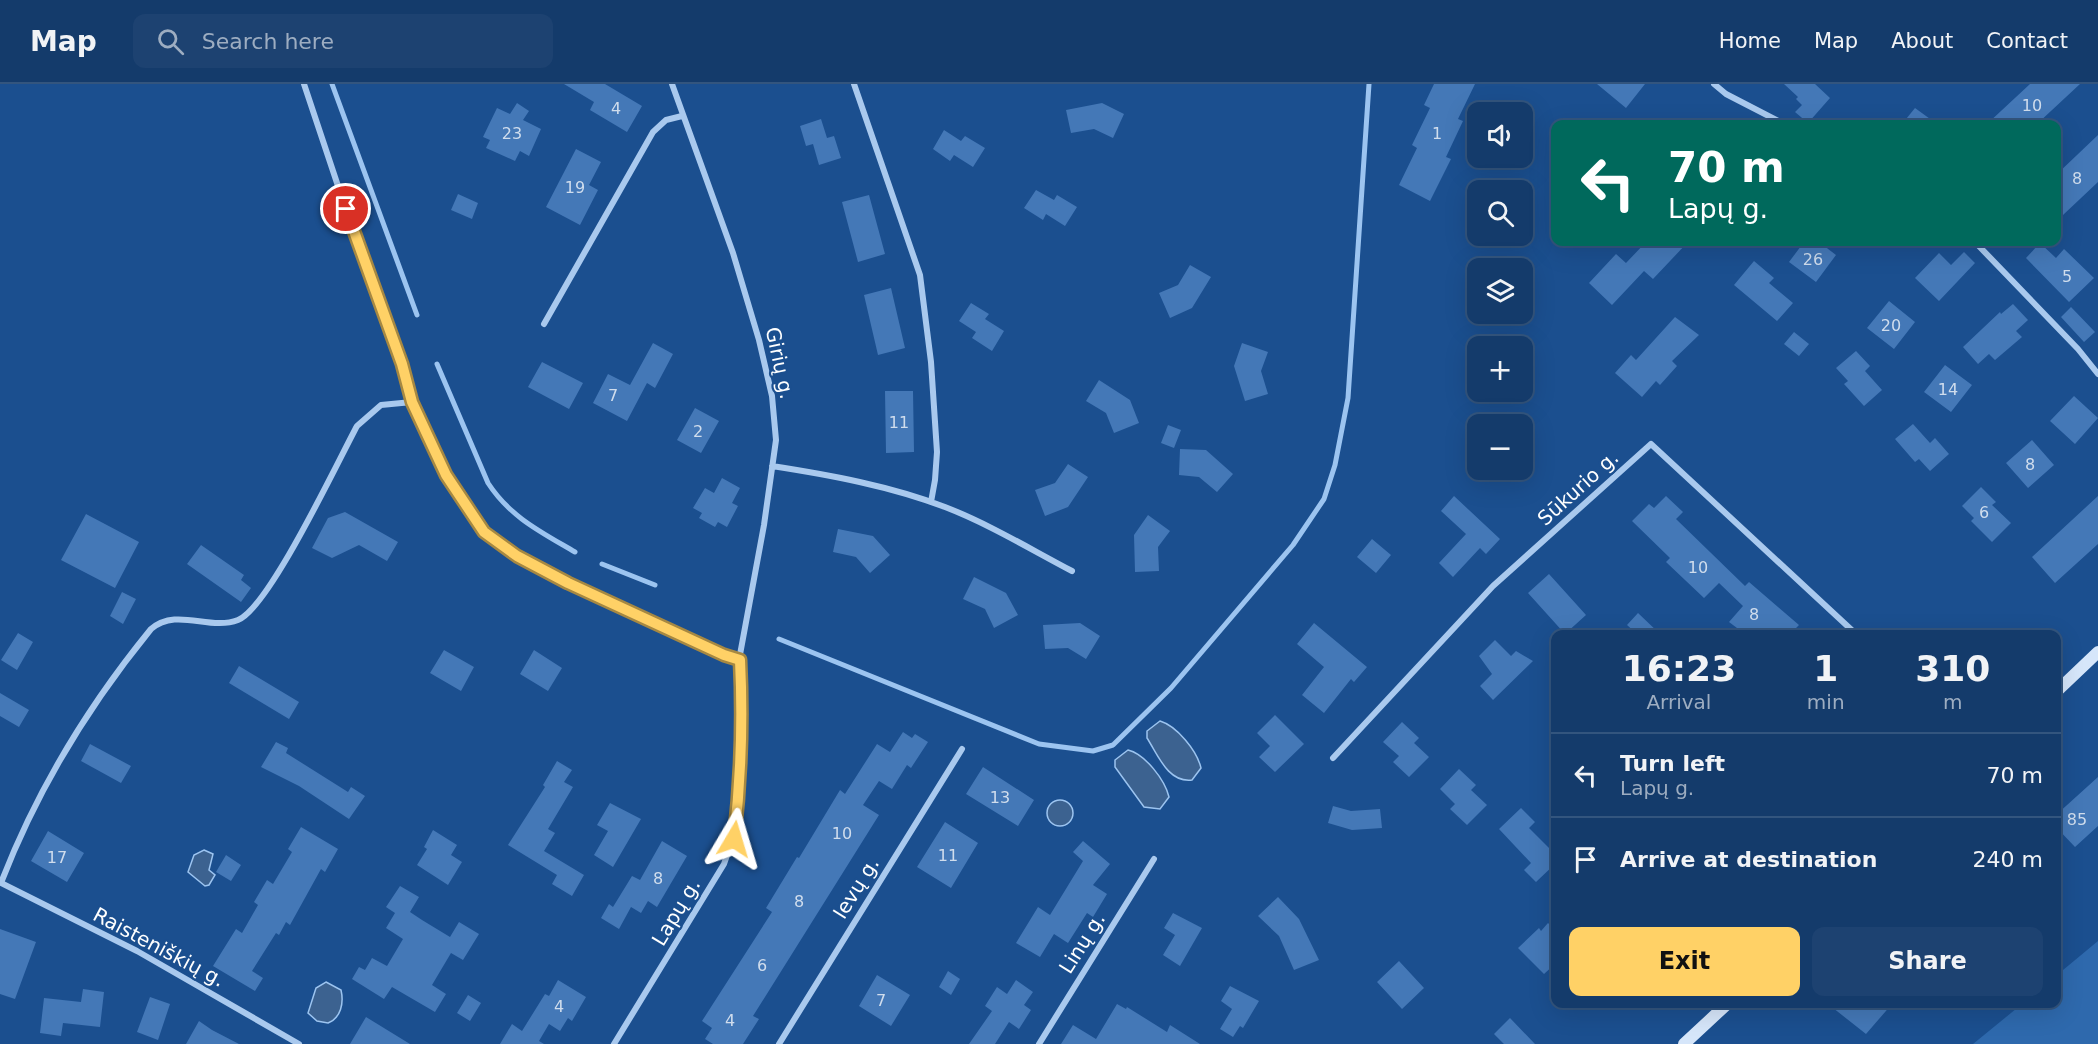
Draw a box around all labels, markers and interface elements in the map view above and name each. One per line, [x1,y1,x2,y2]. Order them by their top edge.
search box [133,14,553,68]
text: Map [30,25,97,58]
icon: search [154,25,187,58]
text: Search here [202,29,334,54]
text: Home [1719,29,1781,53]
text: Map [1814,29,1858,53]
text: About [1891,29,1953,53]
text: Contact [1986,29,2068,53]
house number: 10 [2022,96,2042,115]
house number: 4 [611,99,621,118]
map controls [1467,102,1533,480]
button: sound [1467,102,1533,168]
house number: 23 [502,124,522,143]
house number: 1 [1432,124,1442,143]
text: 70 m [1668,143,1785,192]
icon: left [1569,144,1647,222]
house number: 8 [2072,169,2082,188]
house number: 19 [565,178,585,197]
button: search [1467,180,1533,246]
pin [320,183,371,234]
icon: arrive [329,192,362,225]
text: Lapų g. [1668,193,1768,224]
house number: 26 [1803,250,1823,269]
button: layers [1467,258,1533,324]
house number: 5 [2062,267,2072,286]
house number: 20 [1881,316,1901,335]
street label: Girių g. [761,325,799,401]
button: + [1467,336,1533,402]
house number: 14 [1938,380,1958,399]
house number: 7 [608,386,618,405]
house number: 11 [889,413,909,432]
button: − [1467,414,1533,480]
house number: 2 [693,422,703,441]
street label: Sūkurio g. [1533,445,1623,531]
house number: 8 [2025,455,2035,474]
house number: 6 [1979,503,1989,522]
house number: 10 [1688,558,1708,577]
house number: 8 [1749,605,1759,624]
text: 16:23 [1622,648,1736,689]
text: 1 [1813,648,1838,689]
text: 310 [1915,648,1990,689]
text: Arrival [1646,690,1711,714]
text: min [1807,690,1845,714]
text: m [1943,690,1963,714]
text: Turn left [1620,751,1725,776]
icon: left [1569,759,1602,792]
text: 70 m [1987,763,2043,788]
text: Lapų g. [1620,776,1694,800]
house number: 13 [990,788,1010,807]
position arrow [702,807,766,871]
house number: 85 [2067,810,2087,829]
house number: 10 [832,824,852,843]
icon: arrive [1569,843,1602,876]
house number: 11 [938,846,958,865]
text: Arrive at destination [1620,847,1877,872]
text: 240 m [1973,847,2043,872]
house number: 17 [47,848,67,867]
street label: Ievų g. [828,853,884,923]
house number: 8 [653,869,663,888]
street label: Lapų g. [647,874,705,950]
house number: 8 [794,892,804,911]
street label: Raisteniškių g. [89,902,229,992]
street label: Linų g. [1054,908,1110,978]
button: Exit [1569,927,1800,996]
button: Share [1812,927,2043,996]
house number: 6 [757,956,767,975]
house number: 7 [876,991,886,1010]
house number: 4 [554,997,564,1016]
house number: 4 [725,1011,735,1030]

